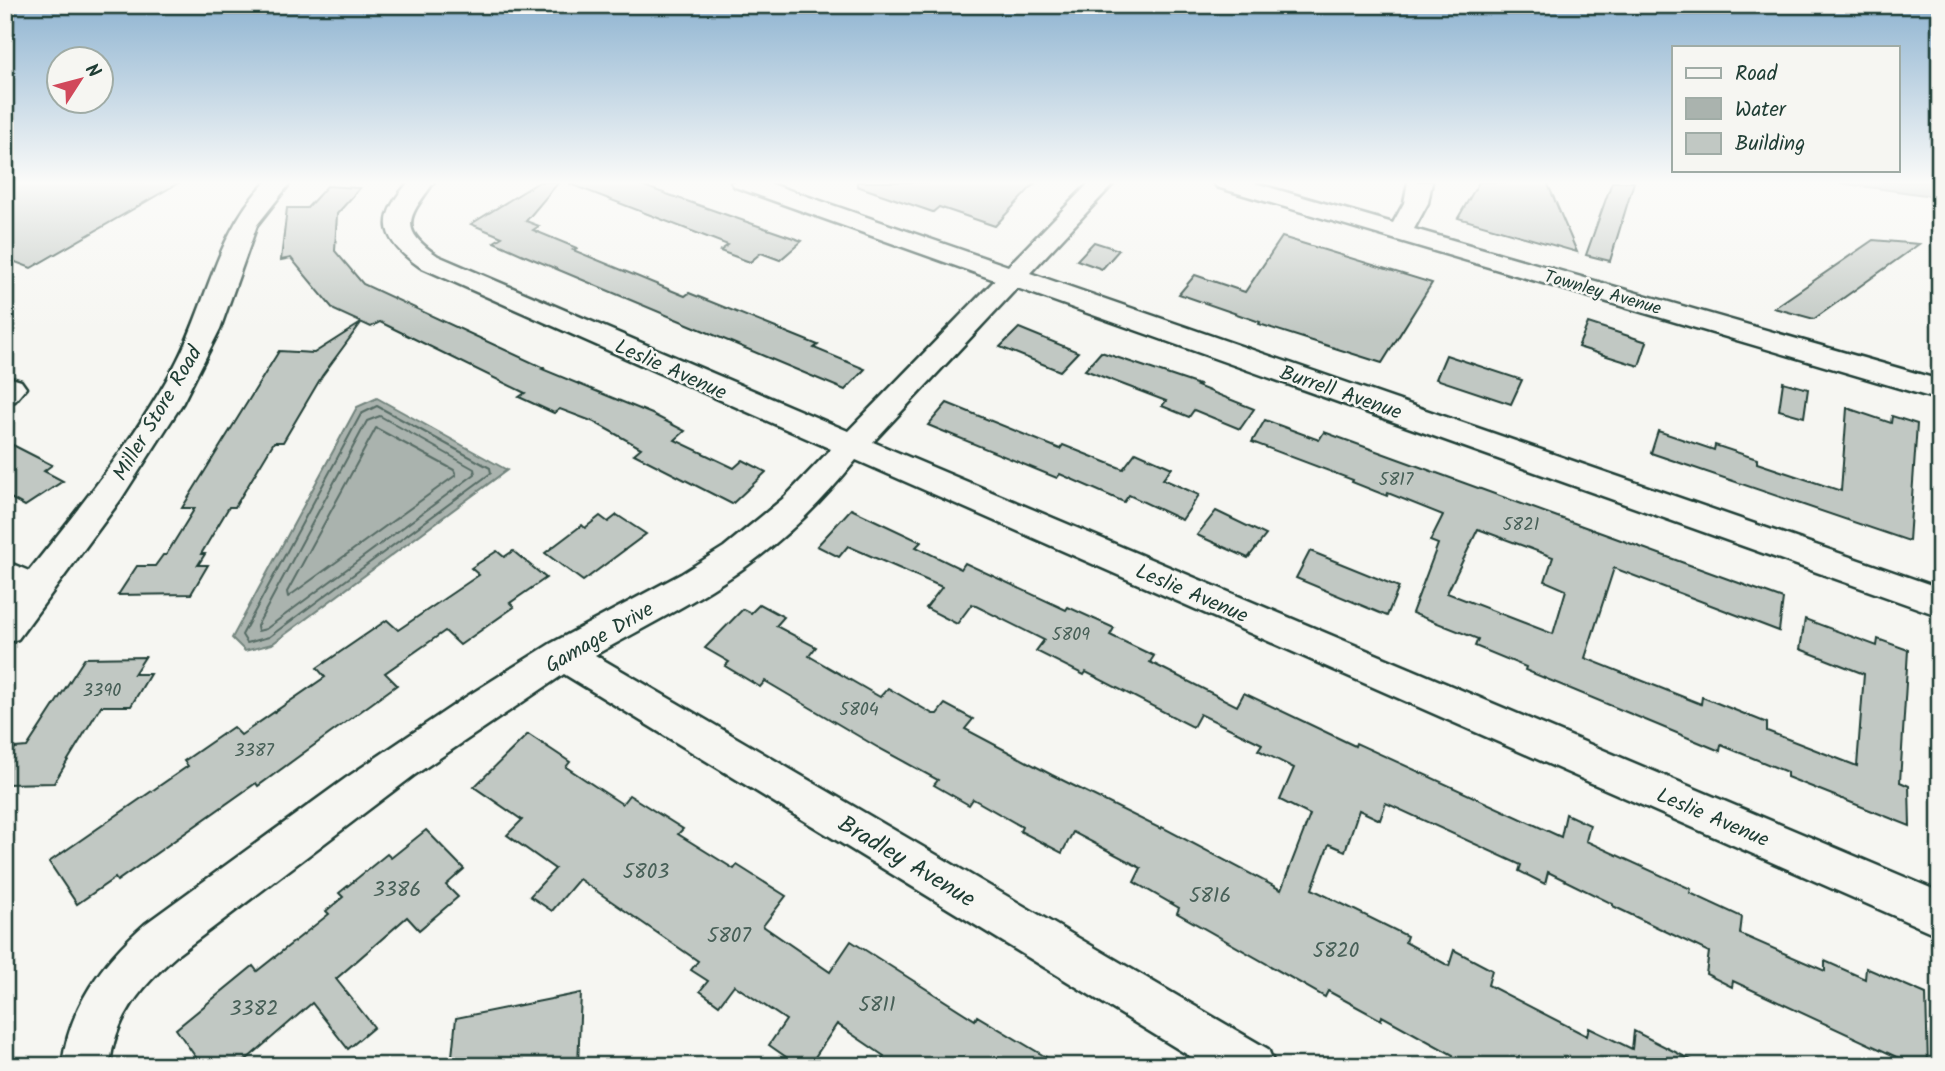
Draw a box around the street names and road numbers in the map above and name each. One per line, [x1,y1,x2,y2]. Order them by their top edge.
street label: Townley Avenue [1541,263,1665,324]
street label: Leslie Avenue [609,331,732,410]
street label: Miller Store Road [105,340,212,488]
street label: Burrell Avenue [1275,357,1407,430]
street label: Leslie Avenue [1130,556,1253,633]
street label: Gamage Drive [539,594,661,683]
street label: Leslie Avenue [1651,780,1774,857]
street label: Bradley Avenue [830,806,983,919]

